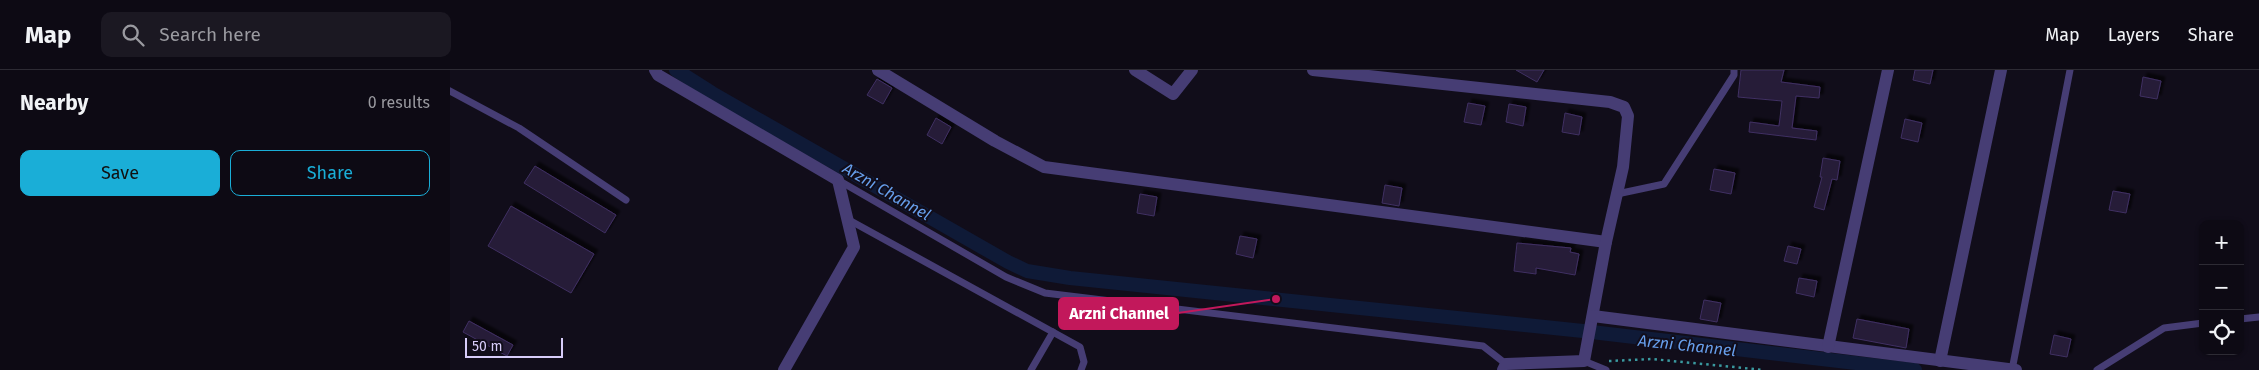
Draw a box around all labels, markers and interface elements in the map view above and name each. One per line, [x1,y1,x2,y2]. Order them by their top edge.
search box [101,12,451,57]
text: Map [25,21,71,49]
icon: search [119,21,147,49]
text: Search here [159,23,261,46]
text: Map [2045,24,2080,46]
text: Layers [2108,24,2160,46]
text: Share [2188,24,2234,46]
text: Nearby [20,90,88,116]
text: 0 results [368,93,430,112]
button: Save [20,150,220,196]
button: Share [230,150,430,196]
water label: Arzni Channel [839,158,934,224]
map controls [2199,220,2244,355]
button: + [2199,220,2244,265]
button: − [2199,265,2244,310]
callout: Arzni Channel [1059,298,1178,329]
text: Arzni Channel [1068,304,1169,323]
button: locate [2199,310,2244,355]
water label: Arzni Channel [1636,331,1737,360]
scale bar [465,335,562,358]
text: 50 m [472,338,503,355]

